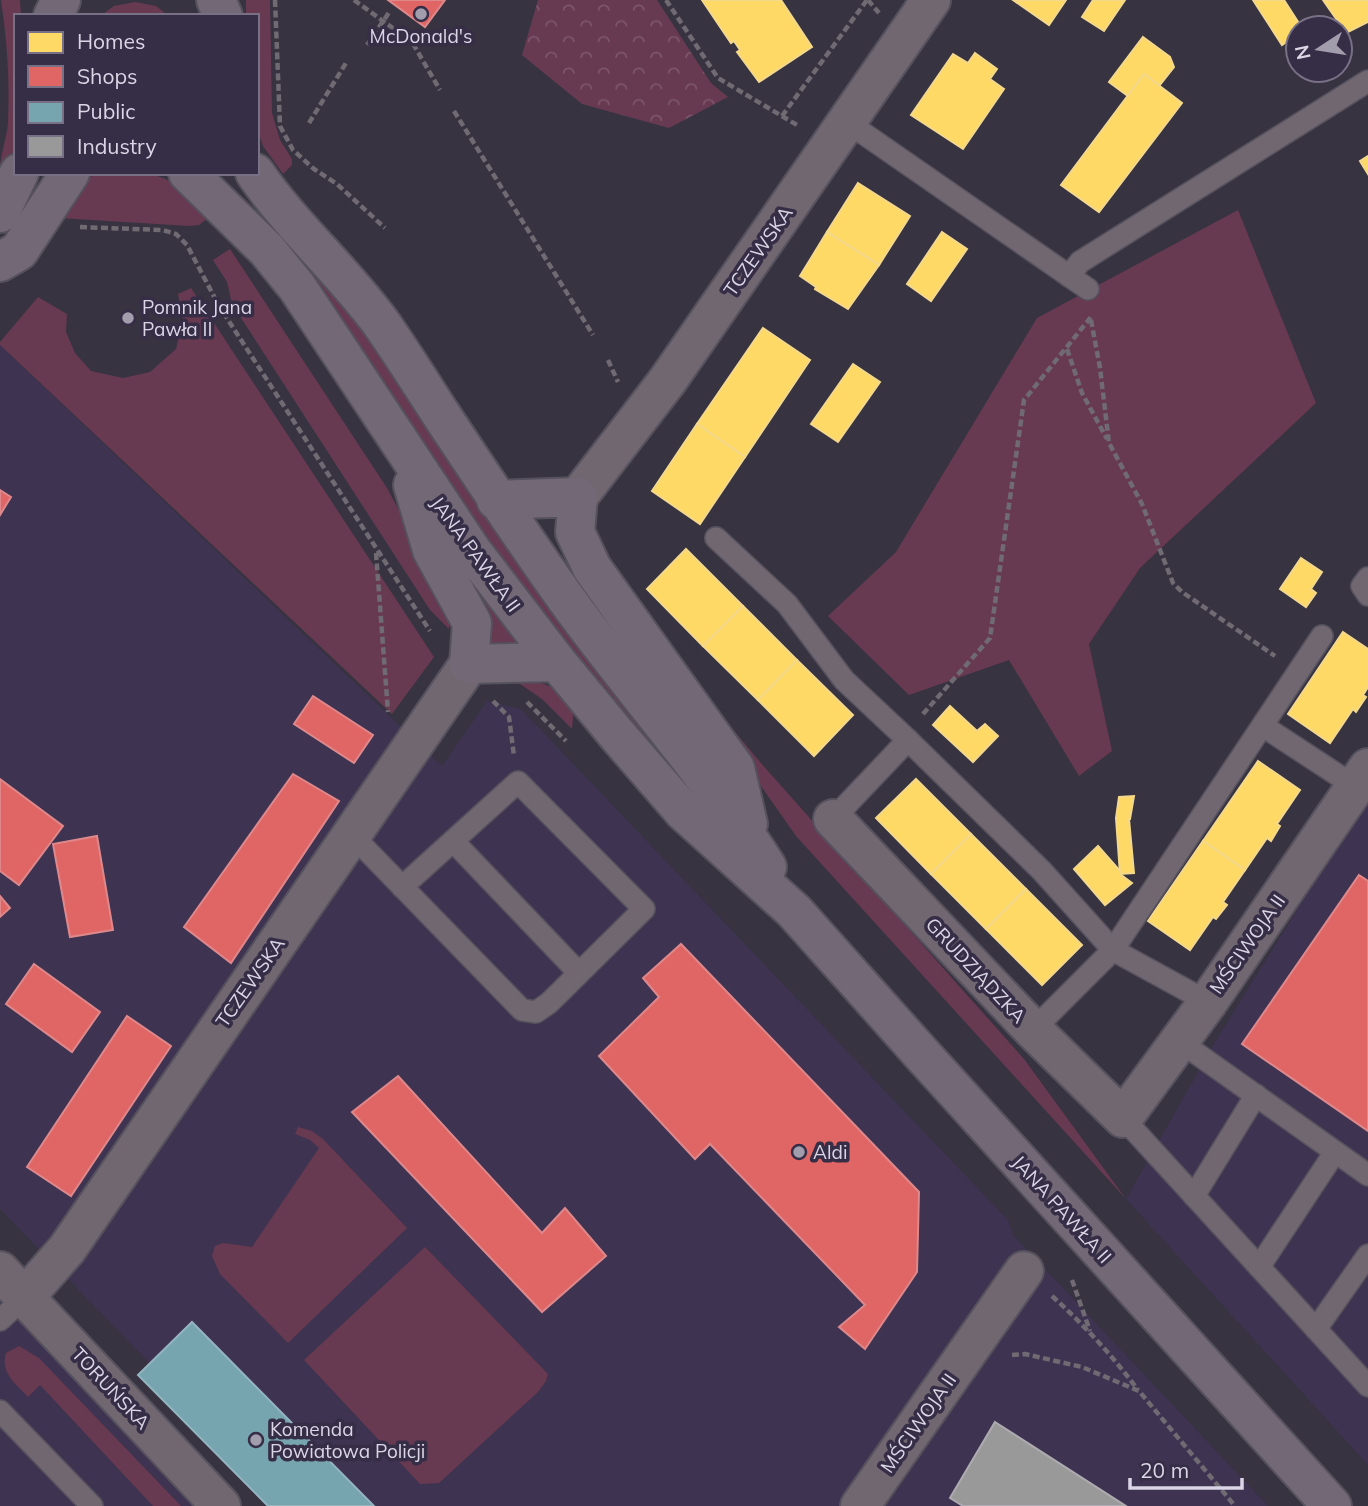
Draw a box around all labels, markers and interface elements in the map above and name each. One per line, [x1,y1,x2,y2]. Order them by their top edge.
marker: McDonald's [413,6,429,22]
legend [14,14,259,175]
north arrow [1284,14,1354,84]
place label: McDonald's [370,24,472,48]
text: Homes [77,28,145,54]
text: N [1289,43,1316,62]
text: Shops [77,63,137,89]
text: Public [77,98,136,124]
text: Industry [77,133,157,159]
street label: TCZEWSKA [718,201,798,301]
place label: Pomnik Jana Pawła II [142,295,252,341]
marker: Pomnik Jana Pawła II [120,310,136,326]
street label: JANA PAWŁA II [426,491,526,617]
street label: MŚCIWOJA II [1204,890,1290,998]
street label: GRUDZIĄDZKA [921,912,1031,1028]
street label: TCZEWSKA [210,932,290,1032]
place label: Aldi [813,1140,847,1164]
marker: Aldi [791,1144,807,1160]
street label: JANA PAWŁA II [1007,1150,1117,1268]
street label: TORUŃSKA [67,1342,155,1434]
street label: MŚCIWOJA II [875,1369,961,1477]
place label: Komenda Powiatowa Policji [270,1417,425,1463]
marker: Komenda Powiatowa Policji [248,1432,264,1448]
scale bar [1130,1446,1242,1490]
text: 20 m [1140,1457,1189,1483]

